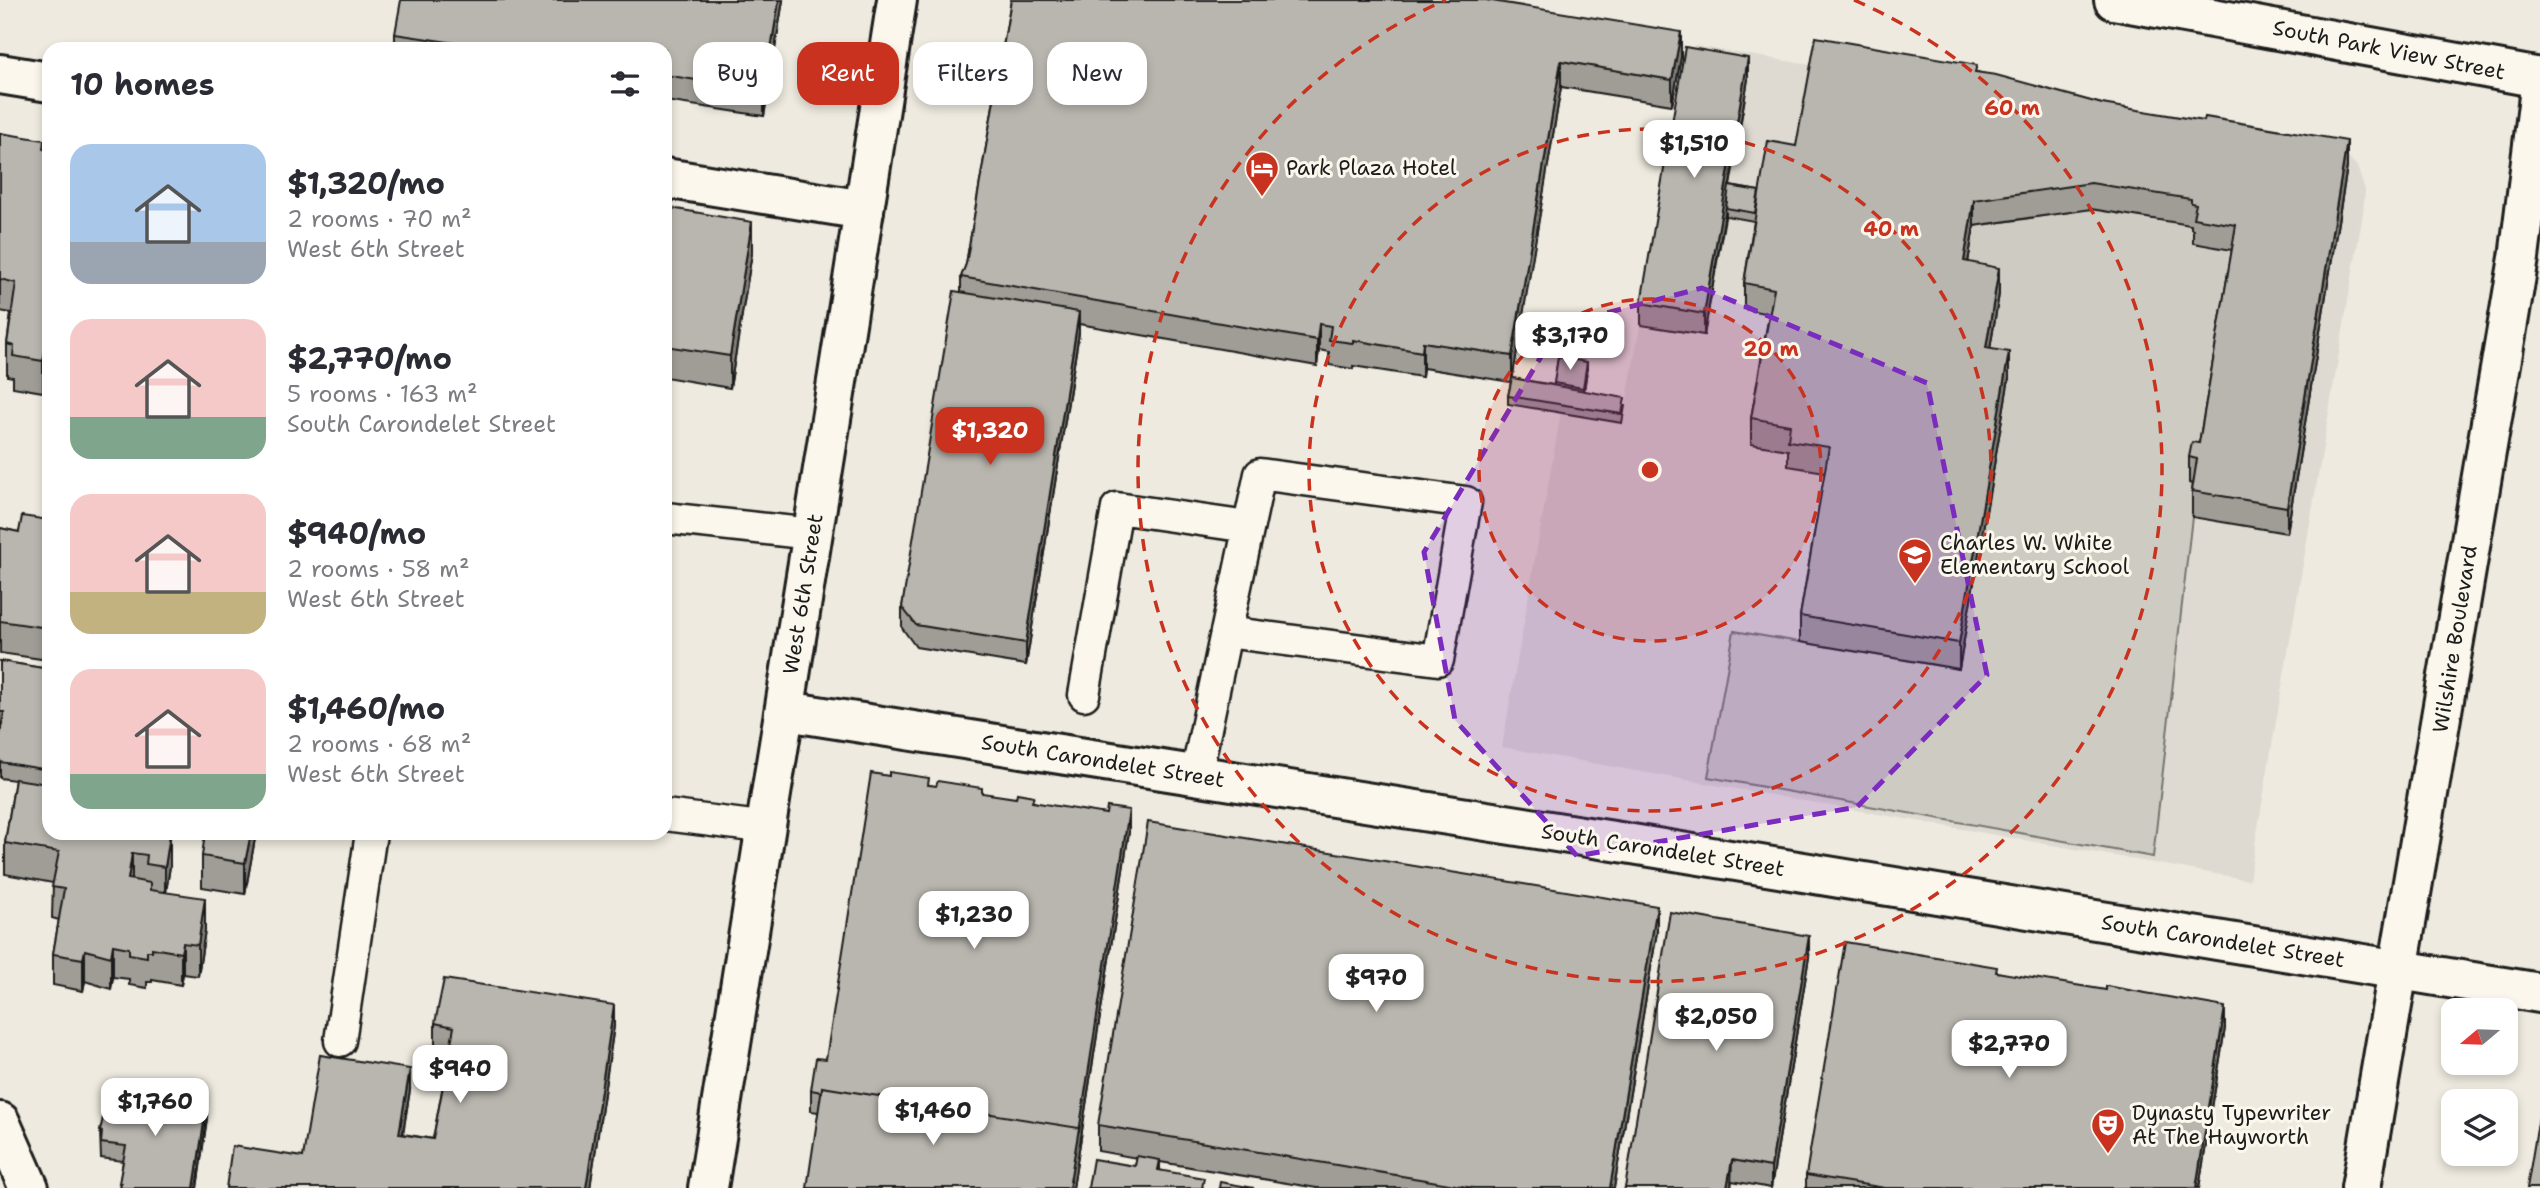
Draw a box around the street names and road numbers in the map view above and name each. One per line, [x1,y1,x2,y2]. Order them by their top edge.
street label: South Park View Street [2270,14,2508,86]
street label: West 6th Street [776,512,830,676]
street label: Wilshire Boulevard [2426,543,2484,735]
street label: South Carondelet Street [979,728,1227,794]
street label: South Carondelet Street [1539,817,1787,883]
street label: South Carondelet Street [2099,908,2347,974]

